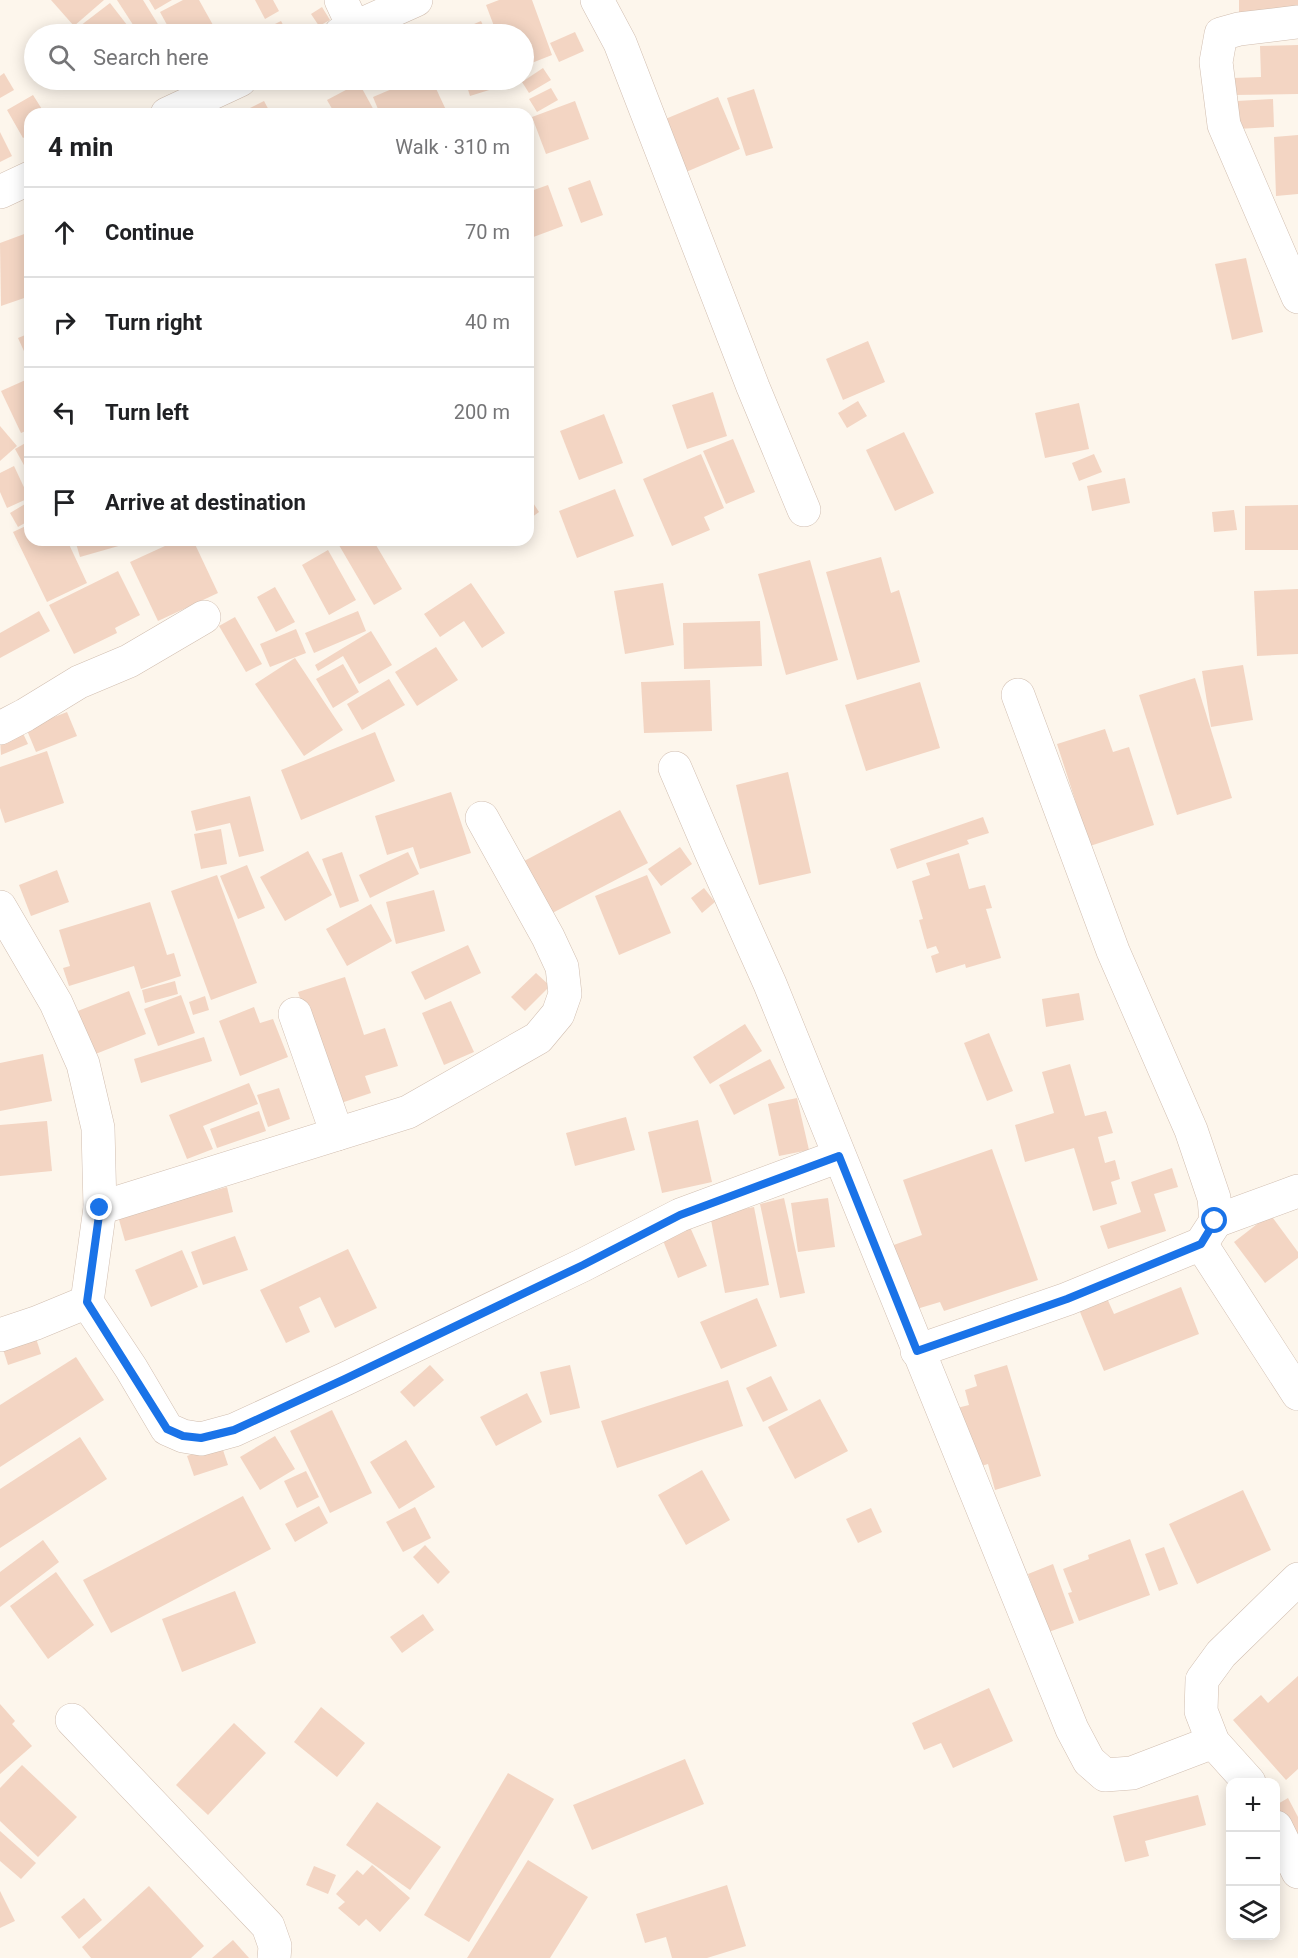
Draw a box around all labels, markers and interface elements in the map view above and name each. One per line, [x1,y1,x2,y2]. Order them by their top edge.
search box [24,24,534,90]
icon: search [45,41,78,74]
text: Search here [93,45,209,70]
text: 4 min [48,132,113,162]
text: Walk · 310 m [395,135,510,159]
icon: ahead [48,216,81,249]
text: Continue [105,220,194,245]
text: 70 m [465,220,510,244]
icon: right [48,306,81,339]
text: Turn right [105,310,202,335]
text: 40 m [465,310,510,334]
icon: left [48,396,81,429]
text: Turn left [105,400,189,425]
text: 200 m [454,400,510,424]
icon: arrive [48,486,81,519]
text: Arrive at destination [105,490,306,515]
route end [86,1194,112,1220]
route start [1201,1207,1227,1233]
map controls [1226,1778,1280,1940]
button: + [1226,1778,1280,1832]
button: − [1226,1832,1280,1886]
button: layers [1226,1886,1280,1940]

